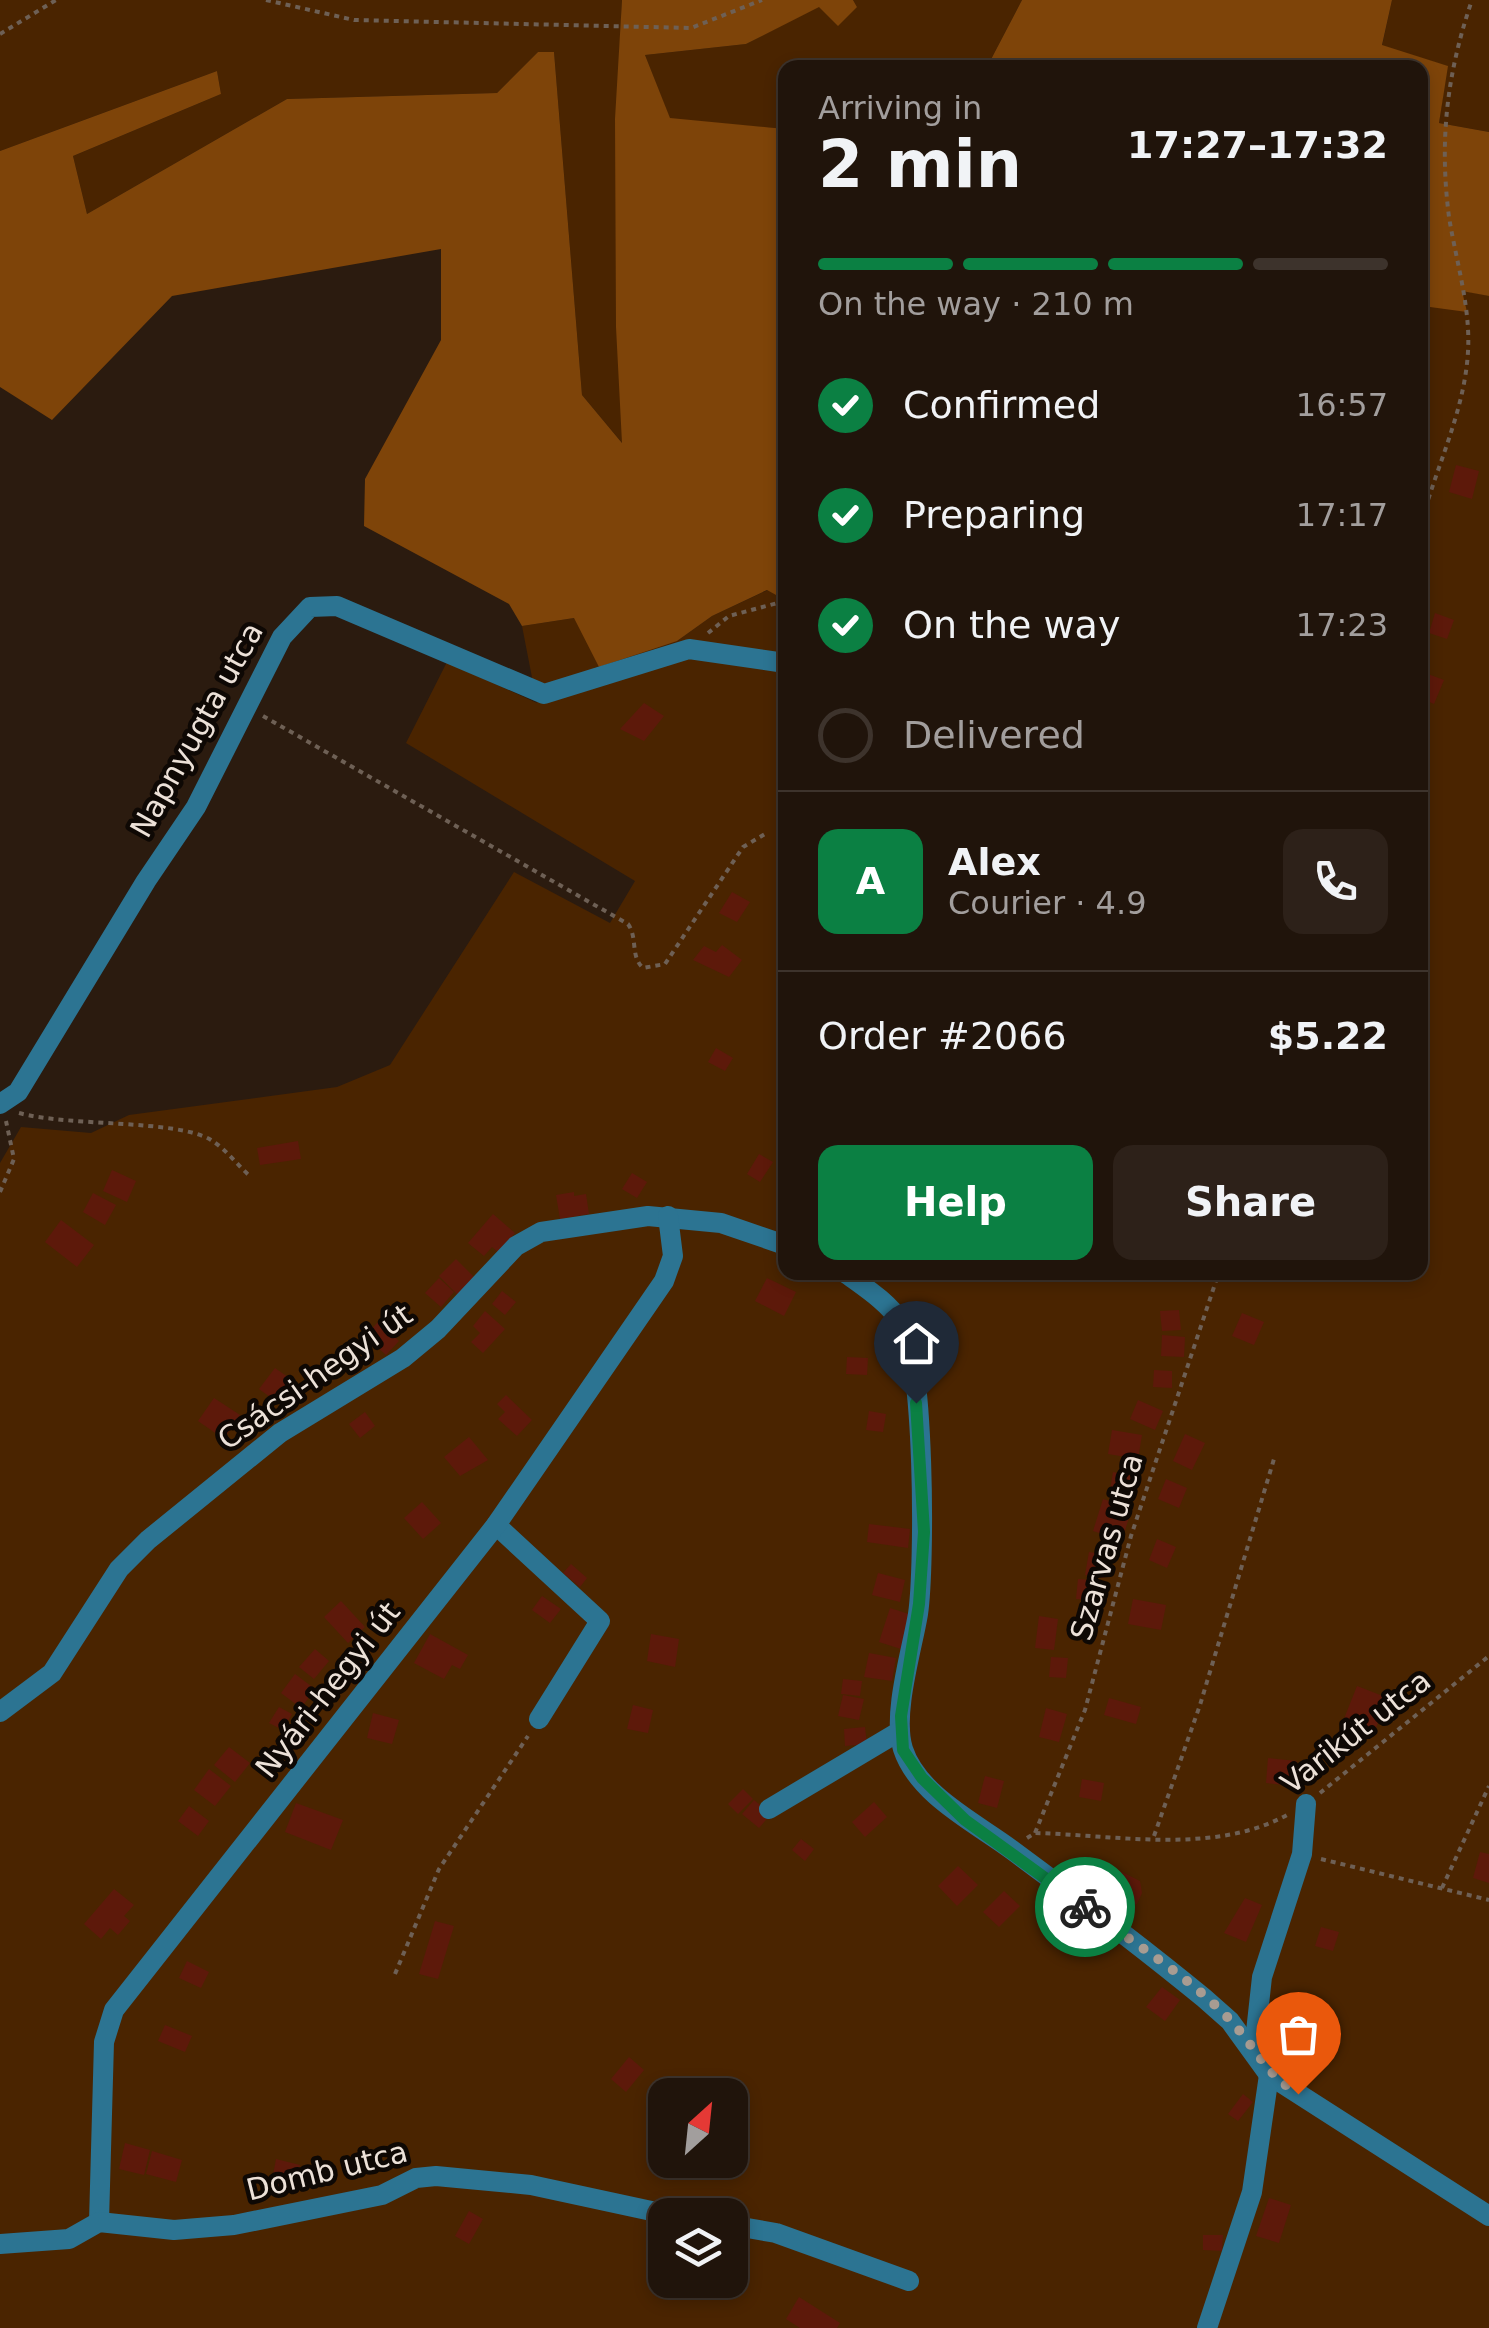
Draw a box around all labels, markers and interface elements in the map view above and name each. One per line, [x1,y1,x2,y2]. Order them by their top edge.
text: Arriving in [818,89,982,127]
text: 17:27–17:32 [1127,123,1388,167]
text: 2 min [818,127,1022,202]
text: On the way · 210 m [818,285,1134,323]
icon: check [818,378,873,433]
text: Confirmed [903,383,1100,427]
text: 16:57 [1296,386,1388,424]
icon: check [818,488,873,543]
text: Preparing [903,493,1085,537]
text: 17:17 [1296,496,1388,534]
icon: check [818,598,873,653]
text: On the way [903,603,1120,647]
text: 17:23 [1296,606,1388,644]
street label: Napnyugta utca [123,616,270,843]
text: Delivered [903,713,1085,757]
button: phone [1283,829,1388,934]
text: Alex [948,840,1041,884]
text: A [856,859,885,903]
text: Courier · 4.9 [948,884,1147,922]
text: Order #2066 [818,1014,1067,1058]
text: $5.22 [1268,1014,1388,1058]
button: Help [818,1145,1093,1260]
button: Share [1113,1145,1388,1260]
street label: Csácsi-hegyi út [211,1296,419,1457]
pin [874,1301,959,1404]
icon: home [889,1316,944,1371]
street label: Szarvas utca [1063,1450,1150,1644]
street label: Nyári-hegyi út [248,1595,407,1784]
street label: Varikút utca [1274,1663,1437,1801]
courier [1035,1857,1135,1957]
icon: bike [1058,1880,1113,1935]
pin [1256,1992,1341,2095]
icon: bag [1271,2007,1326,2062]
north arrow [648,2078,748,2178]
map controls [648,2078,748,2298]
street label: Domb utca [243,2134,411,2207]
button: layers [648,2198,748,2298]

